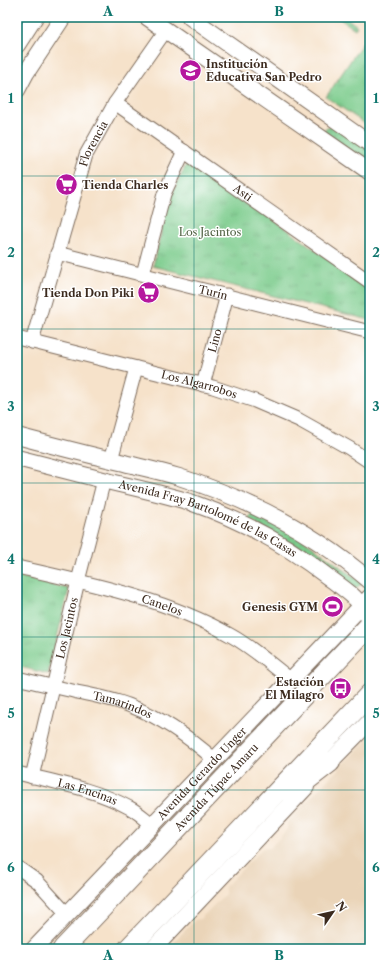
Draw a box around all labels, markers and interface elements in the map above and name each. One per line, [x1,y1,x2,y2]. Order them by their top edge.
text: A [102,3,114,19]
text: B [274,3,284,19]
school or university icon: Institución Educativa San Pedro [177,57,203,83]
place label: Institución Educativa San Pedro [206,57,322,84]
text: 1 [8,90,14,106]
text: 1 [373,90,379,106]
street label: Florencia [76,118,111,168]
supermarket icon: Tienda Charles [53,172,79,198]
place label: Tienda Charles [82,178,168,192]
street label: Asti [230,181,255,205]
park label: Los Jacintos [179,225,242,239]
text: 2 [7,244,15,260]
text: 2 [372,244,380,260]
supermarket icon: Tienda Don Piki [136,280,162,306]
street label: Turín [197,282,229,303]
place label: Tienda Don Piki [42,286,134,300]
street label: Lino [205,327,225,354]
street label: Los Algarrobos [160,367,239,402]
text: 3 [7,398,15,414]
text: 3 [372,398,380,414]
street label: Avenida Fray Bartolomé de las Casas [116,477,300,560]
text: 4 [7,551,15,567]
text: 4 [372,551,380,567]
street label: Canelos [140,592,185,619]
sports icon: Genesis GYM [320,594,346,620]
street label: Los Jacintos [53,596,81,660]
place label: Genesis GYM [242,600,318,614]
place label: Estación El Milagro [265,675,324,702]
bus stop icon: Estación El Milagro [327,675,353,701]
street label: Tamarindos [92,688,155,722]
text: 5 [7,705,15,721]
text: 5 [372,705,380,721]
street label: Avenida Gerardo Unger [154,724,250,823]
street label: Avenida Túpac Amaru [171,740,261,835]
street label: Las Encinas [56,776,120,808]
text: 6 [7,859,15,875]
text: 6 [372,859,380,875]
north arrow [313,892,353,932]
text: N [333,899,350,915]
text: A [102,947,114,963]
text: B [274,947,284,963]

